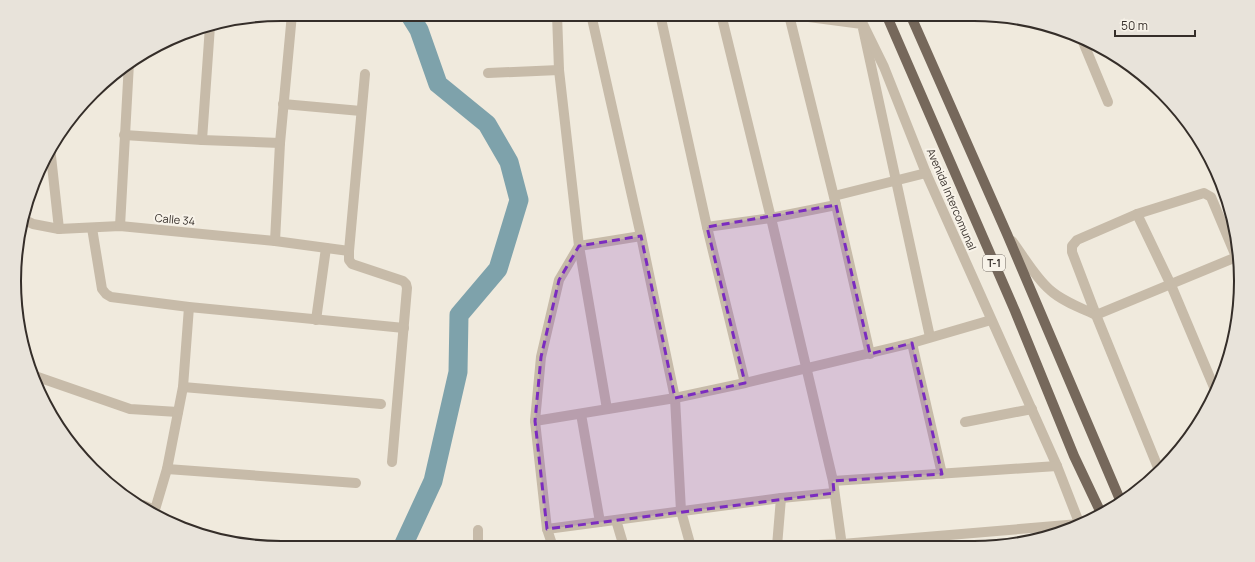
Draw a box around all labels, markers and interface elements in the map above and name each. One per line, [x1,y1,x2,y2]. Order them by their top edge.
scale bar [1115,12,1195,38]
text: 50 m [1121,17,1148,34]
street label: Avenida Intercomunal [924,146,980,252]
street label: Calle 34 [154,210,196,228]
road number: T-1 [983,255,1005,271]

